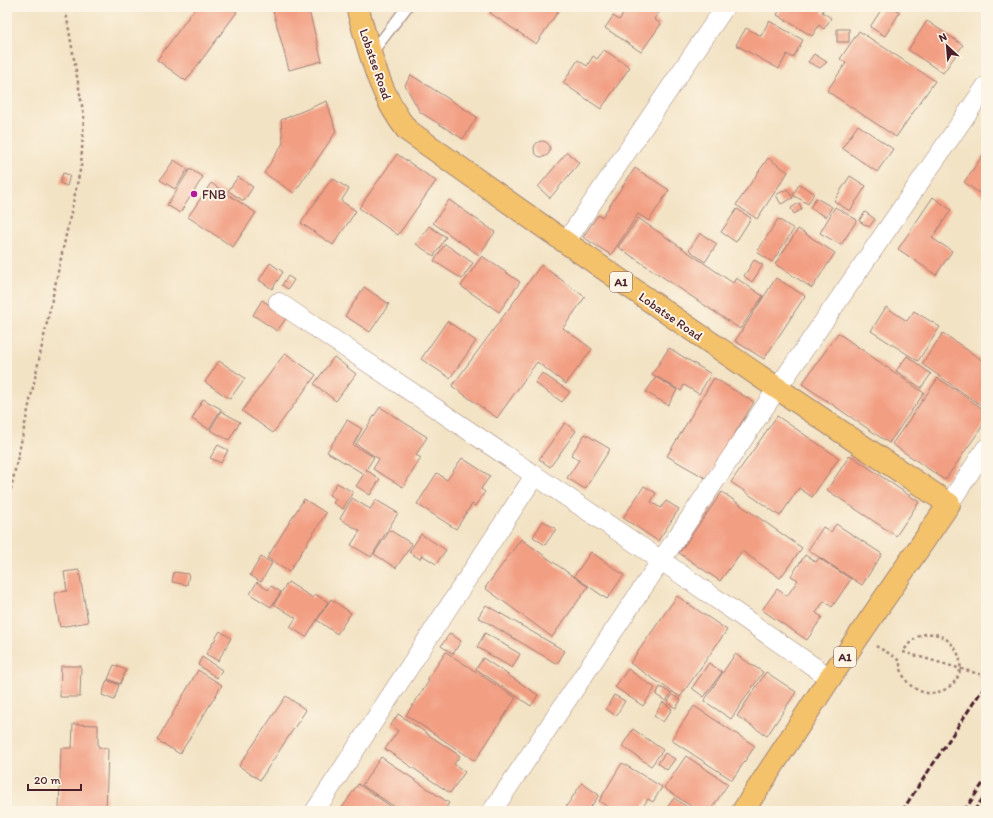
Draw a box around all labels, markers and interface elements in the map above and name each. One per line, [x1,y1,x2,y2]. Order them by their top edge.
north arrow [927,26,967,66]
street label: Lobatse Road [356,27,395,102]
text: N [937,30,949,45]
place label: FNB [202,187,226,202]
marker: FNB [189,189,199,199]
road number: A1 [610,272,632,292]
street label: Lobatse Road [636,289,705,344]
road number: A1 [834,647,856,667]
scale bar [28,766,81,792]
text: 20 m [34,773,61,787]

